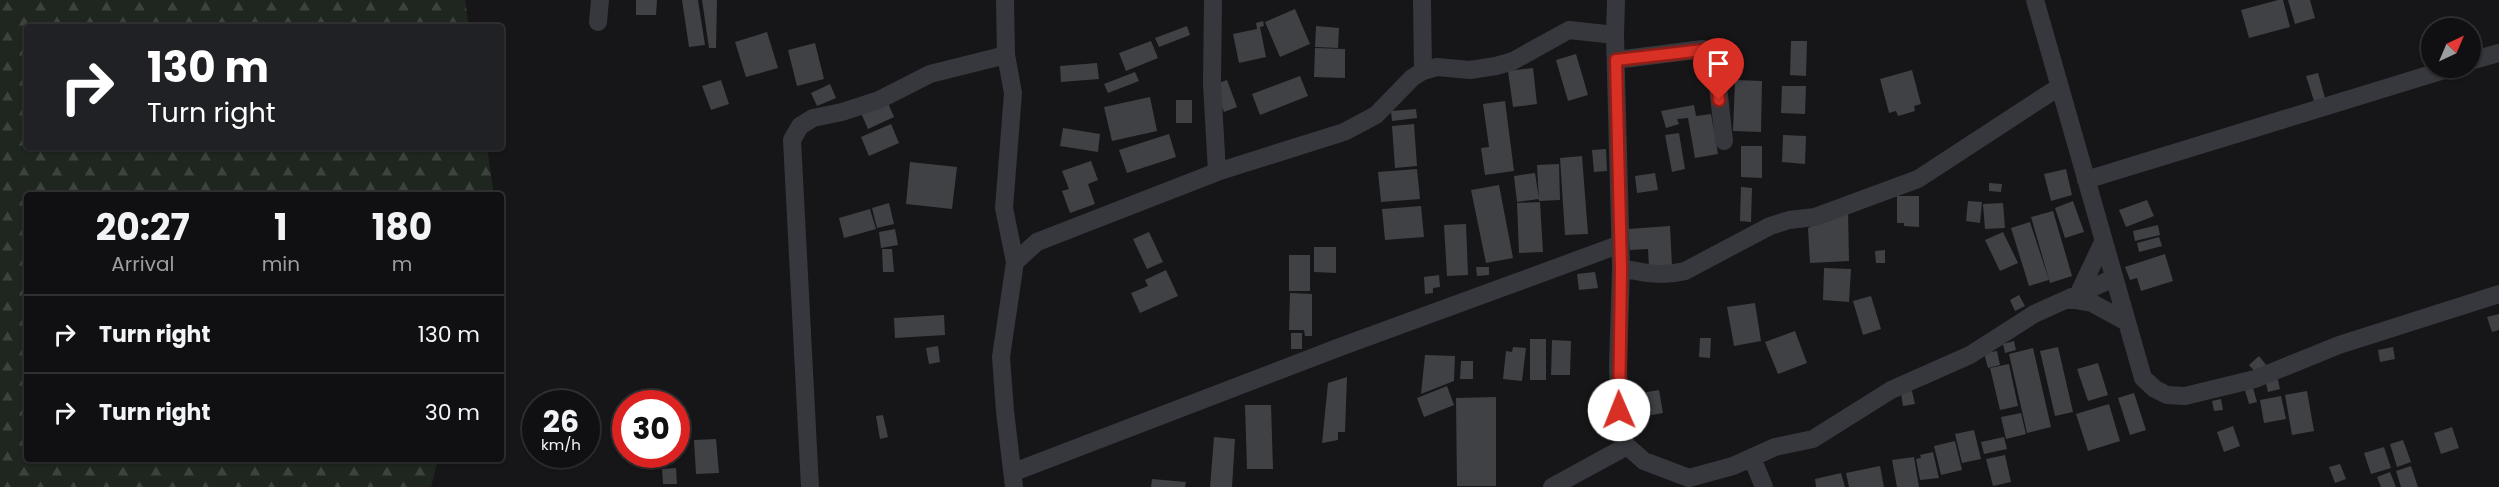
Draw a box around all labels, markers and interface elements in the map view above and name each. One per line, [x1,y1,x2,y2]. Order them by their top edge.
north arrow [2421,18,2481,78]
map controls [2421,18,2481,78]
text: 130 m [147,38,269,97]
pin [1693,38,1744,100]
icon: arrive [1702,47,1735,80]
icon: right [48,48,126,126]
text: Turn right [147,94,276,131]
text: 20:27 [96,202,190,253]
text: 1 [274,202,288,253]
text: 180 [372,202,432,253]
text: Arrival [111,250,174,278]
text: min [262,250,300,278]
text: m [392,250,412,278]
icon: right [48,318,81,351]
text: Turn right [99,319,210,350]
text: 130 m [418,319,480,350]
position arrow [1587,378,1651,442]
speed limit sign: 30 [612,390,690,468]
icon: right [48,396,81,429]
text: Turn right [99,397,210,428]
text: 30 m [425,397,480,428]
text: 26 [543,400,579,443]
text: km/h [541,434,581,455]

